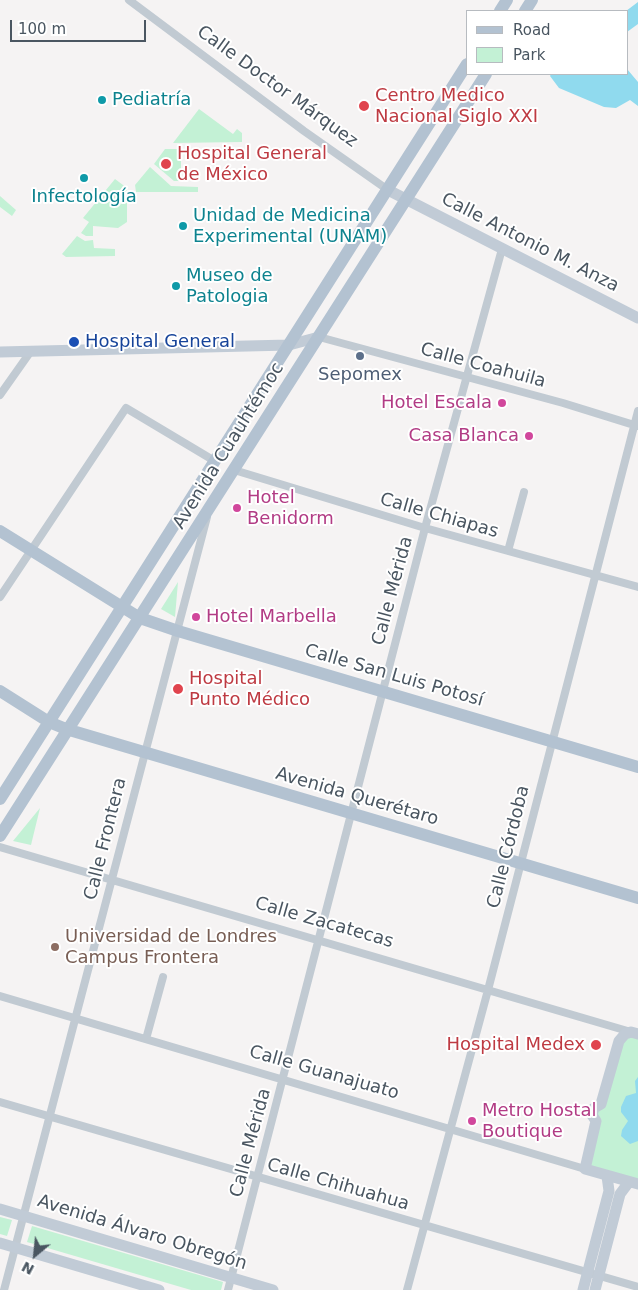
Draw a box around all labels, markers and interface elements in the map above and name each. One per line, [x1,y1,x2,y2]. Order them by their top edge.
scale bar [12,10,149,42]
legend [466,10,628,75]
text: 100 m [18,20,66,38]
street label: Calle Doctor Márquez [192,21,362,153]
text: Road [513,21,551,39]
text: Park [513,46,545,64]
place label: Centro Medico Nacional Siglo XXI [375,85,538,128]
place label: Pediatría [112,89,191,111]
marker: Pediatría [96,94,108,106]
marker: Centro Medico Nacional Siglo XXI [357,99,371,113]
place label: Hospital General de México [177,143,327,186]
marker: Hospital General de México [159,157,173,171]
marker: Infectología [78,172,90,184]
place label: Infectología [31,186,137,208]
street label: Calle Antonio M. Anza [438,189,622,297]
place label: Unidad de Medicina Experimental (UNAM) [193,205,387,248]
marker: Unidad de Medicina Experimental (UNAM) [177,220,189,232]
place label: Museo de Patologia [186,265,273,308]
marker: Museo de Patologia [170,280,182,292]
place label: Hospital General [85,331,235,353]
marker: Hospital General [67,335,81,349]
street label: Calle Coahuila [418,339,548,393]
marker: Sepomex [354,350,366,362]
street label: Avenida Cuauhtémoc [169,359,289,533]
place label: Sepomex [318,364,402,386]
place label: Hotel Escala [381,392,492,414]
marker: Hotel Escala [496,397,508,409]
place label: Casa Blanca [409,425,519,447]
marker: Casa Blanca [523,430,535,442]
place label: Hotel Benidorm [247,487,334,530]
street label: Calle Chiapas [377,489,501,543]
marker: Hotel Benidorm [231,502,243,514]
street label: Calle Mérida [368,534,418,648]
place label: Hotel Marbella [206,606,337,628]
marker: Hotel Marbella [190,611,202,623]
street label: Calle San Luis Potosí [302,640,486,712]
place label: Hospital Punto Médico [189,668,310,711]
marker: Hospital Punto Médico [171,682,185,696]
street label: Avenida Querétaro [273,763,441,831]
street label: Calle Frontera [80,776,132,902]
street label: Calle Córdoba [483,783,535,911]
street label: Calle Zacatecas [252,893,396,953]
place label: Universidad de Londres Campus Frontera [65,926,277,969]
marker: Universidad de Londres Campus Frontera [49,941,61,953]
place label: Hospital Medex [446,1034,585,1056]
marker: Hospital Medex [589,1038,603,1052]
street label: Calle Guanajuato [247,1041,401,1105]
street label: Calle Mérida [226,1086,276,1200]
place label: Metro Hostal Boutique [482,1100,596,1142]
marker: Metro Hostal Boutique [466,1115,478,1127]
street label: Calle Chihuahua [264,1154,412,1216]
street label: Avenida Álvaro Obregón [35,1191,249,1275]
north arrow [10,1230,60,1280]
text: N [19,1258,37,1278]

